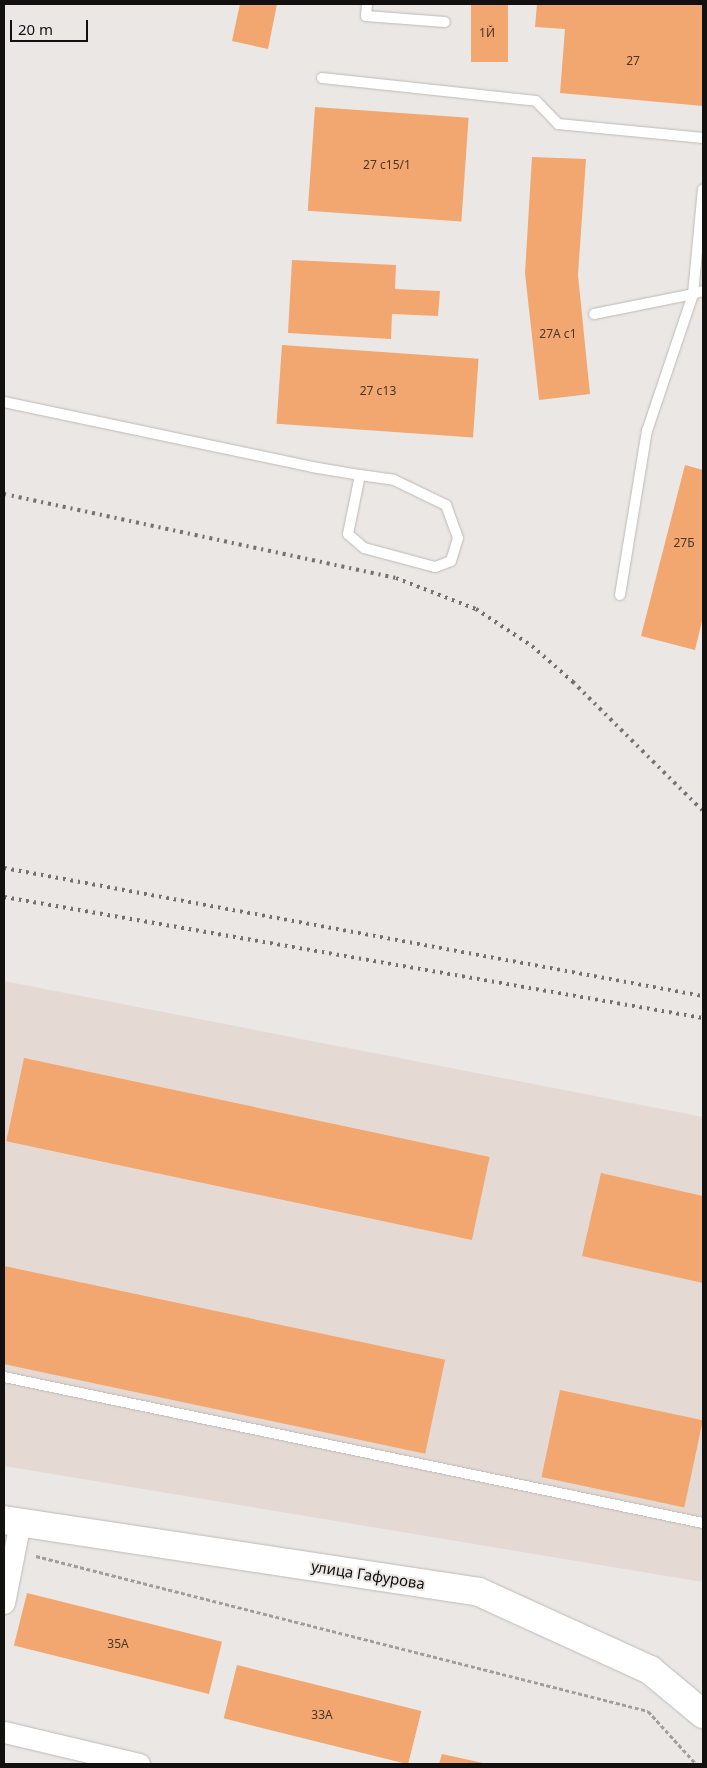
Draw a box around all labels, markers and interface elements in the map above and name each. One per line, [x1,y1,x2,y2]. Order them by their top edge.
scale bar [12,10,90,42]
text: 20 m [18,19,53,39]
house number: 1Й [479,26,495,40]
house number: 27 [626,54,640,68]
house number: 27 с15/1 [363,158,411,172]
house number: 27А с1 [539,327,577,341]
house number: 27 с13 [360,384,396,398]
house number: 27Б [673,536,695,550]
street label: улица Гафурова [310,1557,426,1593]
house number: 35А [107,1637,129,1651]
house number: 33А [311,1708,333,1722]

